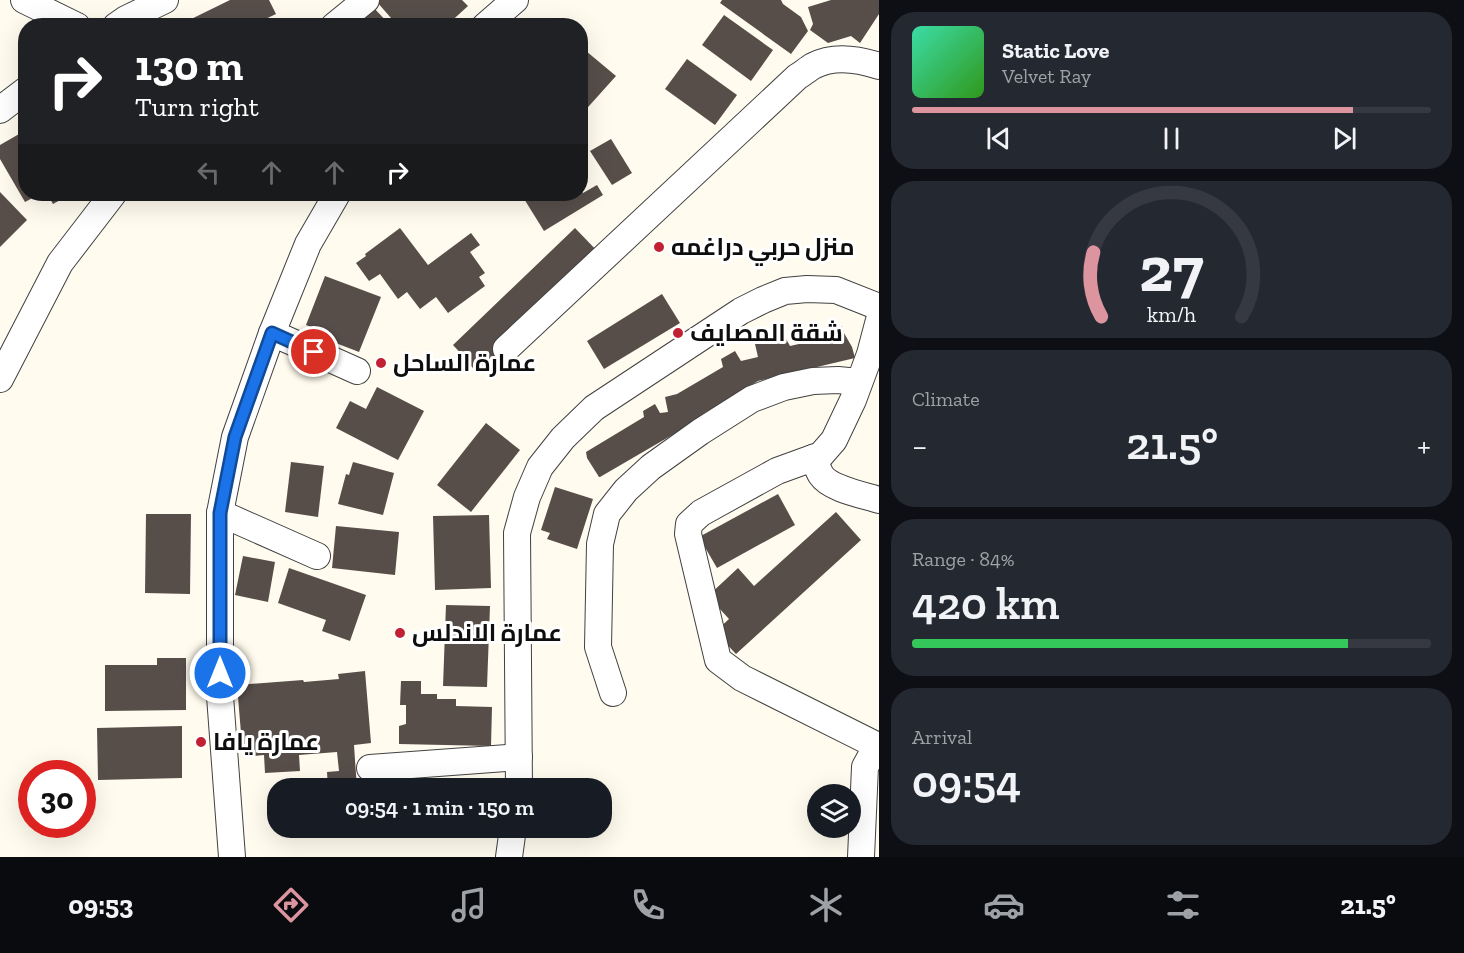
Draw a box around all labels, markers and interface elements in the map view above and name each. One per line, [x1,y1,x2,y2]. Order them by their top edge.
text: Static Love [1002,37,1109,64]
text: 130 m [135,40,243,91]
icon: right [36,42,114,120]
text: Velvet Ray [1002,64,1091,88]
text: Turn right [135,91,259,123]
icon: previous [982,122,1015,155]
icon: pause [1155,122,1188,155]
icon: next [1328,122,1361,155]
icon: left [192,156,225,189]
icon: ahead [255,156,288,189]
icon: ahead [318,156,351,189]
icon: right [381,156,414,189]
place label: منزل حربي دراغمه [671,232,855,266]
text: 27 [1139,232,1204,307]
marker: منزل حربي دراغمه [652,240,666,254]
text: km/h [1147,302,1196,327]
place label: شقة المصايف [690,318,843,347]
pin [288,326,339,377]
marker: شقة المصايف [671,326,685,340]
icon: arrive [297,335,330,368]
place label: عمارة الساحل [393,348,536,377]
marker: عمارة الساحل [374,356,388,370]
text: Climate [912,387,980,411]
text: 21.5° [1126,417,1218,471]
text: − [912,426,927,465]
text: + [1417,426,1431,465]
text: Range · 84% [912,547,1015,571]
text: 420 km [912,577,1059,631]
place label: عمارة الاندلس [412,618,562,647]
marker: عمارة الاندلس [393,626,407,640]
position arrow [188,641,252,705]
text: Arrival [912,725,972,749]
place label: عمارة يافا [213,727,319,756]
marker: عمارة يافا [194,735,208,749]
text: 09:54 [912,755,1021,809]
speed limit sign: 30 [18,760,96,838]
map controls [807,784,861,838]
button: layers [807,784,861,838]
text: 09:54 · 1 min · 150 m [345,794,534,821]
icon: directions [270,884,312,926]
icon: music [448,884,490,926]
icon: phone [627,884,669,926]
icon: climate [805,884,847,926]
icon: car [983,884,1025,926]
icon: filters [1162,884,1204,926]
text: 09:53 [68,889,133,921]
text: 21.5° [1340,889,1396,921]

